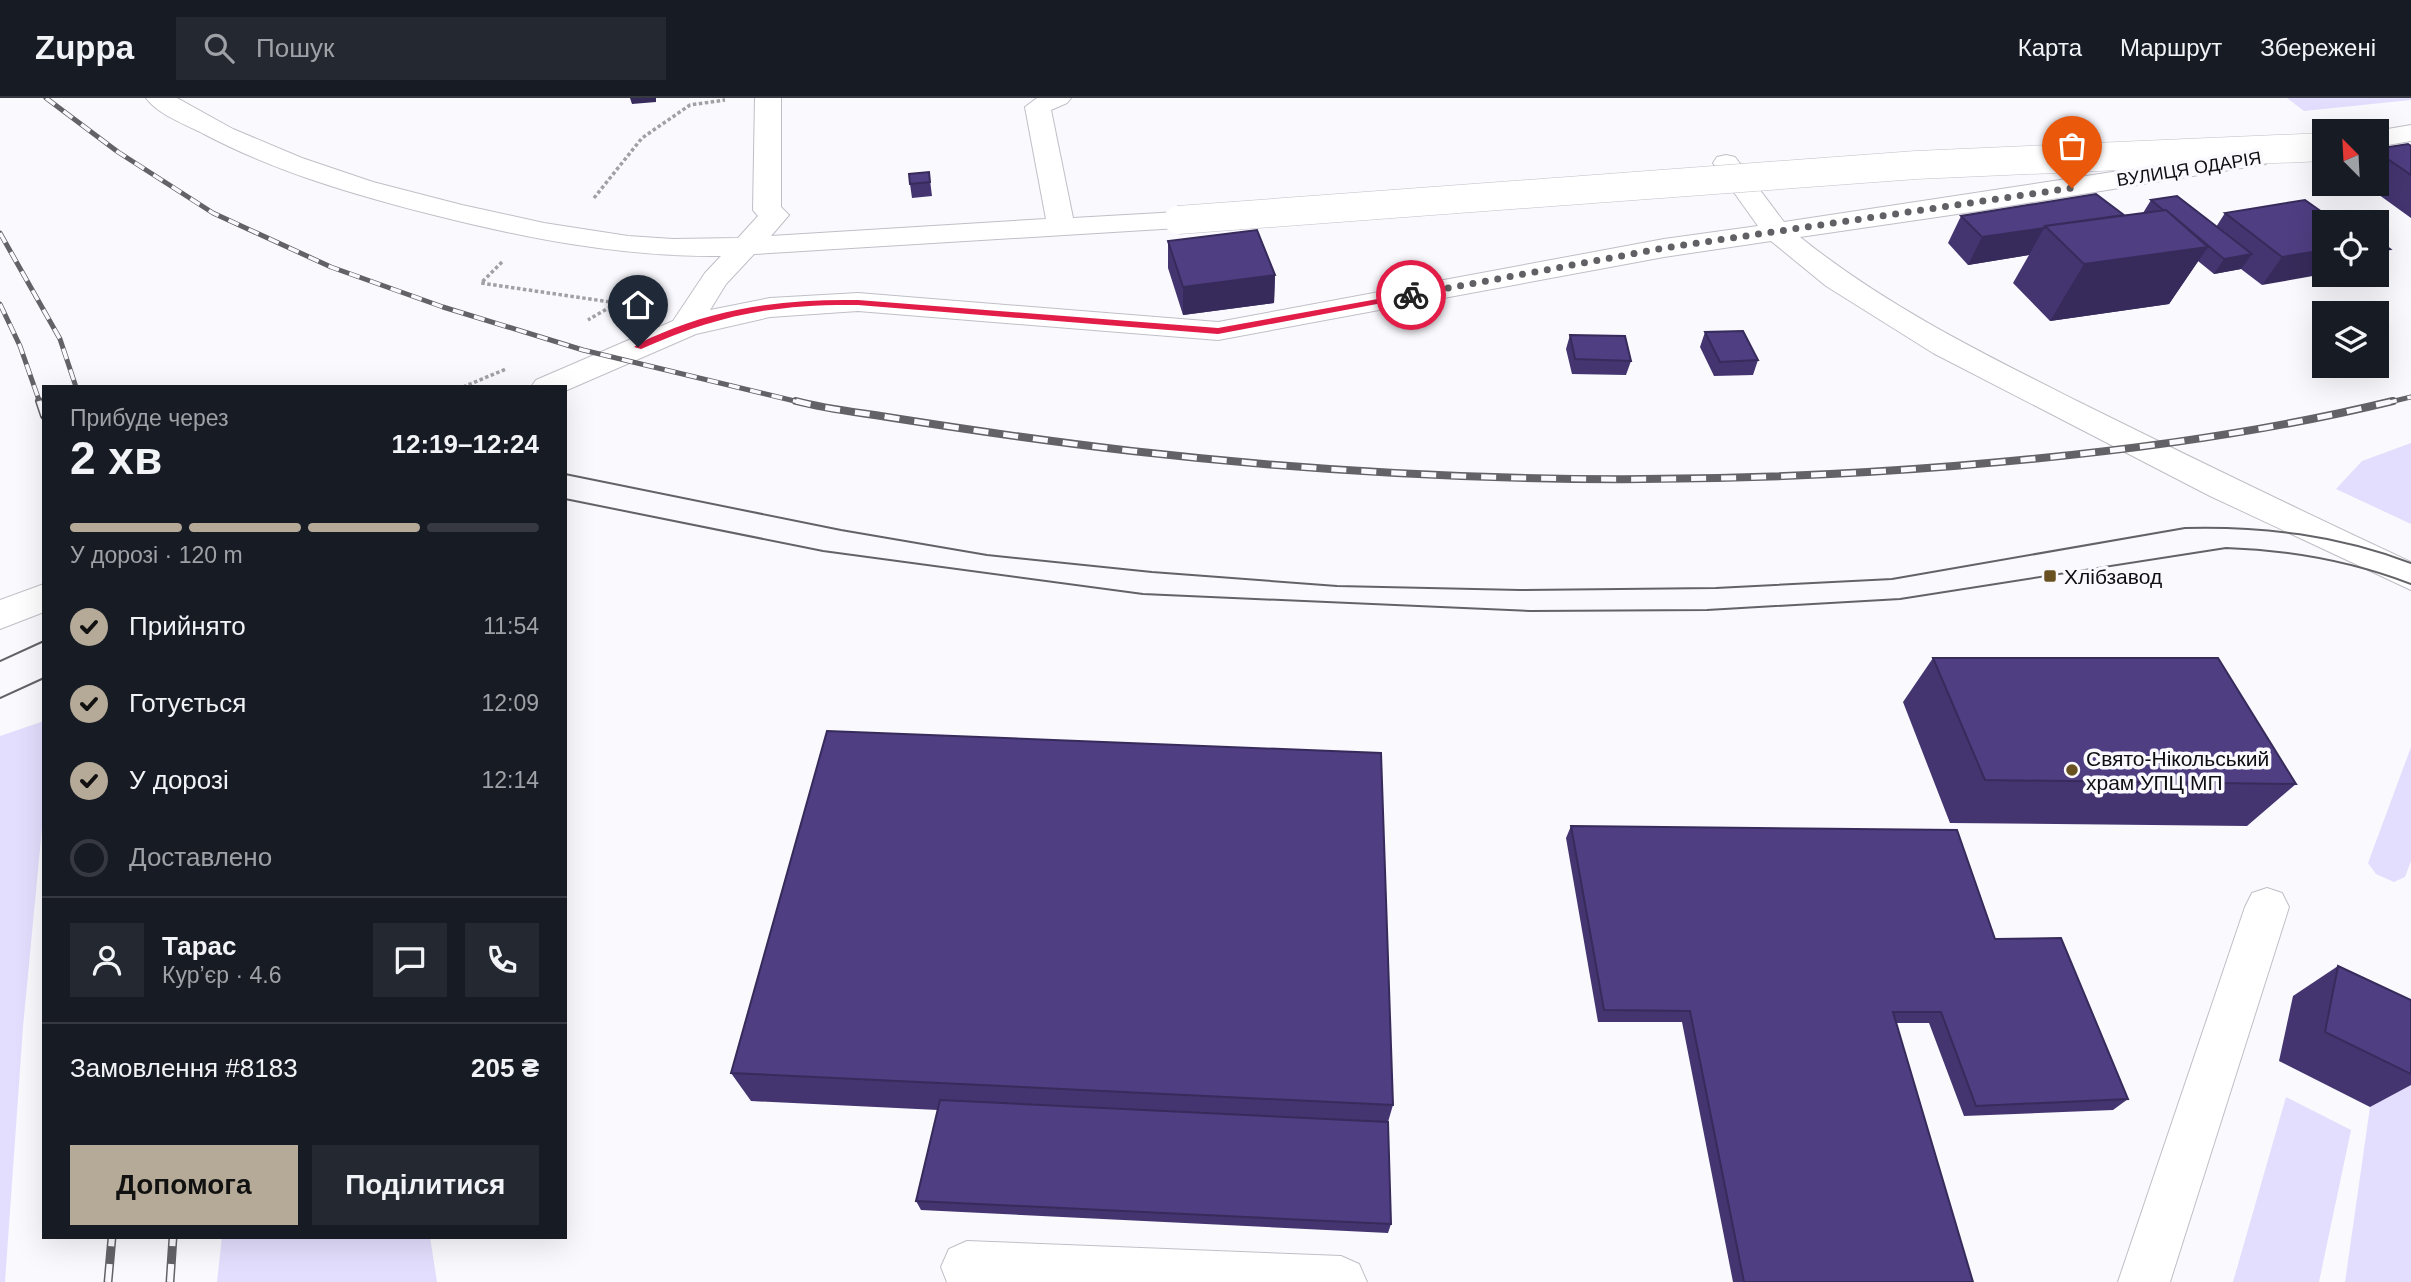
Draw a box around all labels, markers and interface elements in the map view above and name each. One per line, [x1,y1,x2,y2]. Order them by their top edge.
search box [176,17,666,80]
text: Zuppa [35,29,134,66]
icon: search [200,29,238,67]
text: Пошук [256,33,334,63]
text: Карта [2018,34,2082,61]
text: Маршрут [2120,34,2222,61]
text: Збережені [2260,34,2376,61]
pin [2042,116,2102,188]
north arrow [2312,119,2389,196]
map controls [2312,119,2389,378]
icon: bag [2053,127,2091,165]
street label: ВУЛИЦЯ ОДАРІЯ [2115,148,2263,190]
button: locate [2312,210,2389,287]
courier [1376,260,1446,330]
pin [608,275,668,347]
icon: bike [1392,276,1430,314]
icon: home [619,286,657,324]
button: layers [2312,301,2389,378]
text: Прибуде через [70,405,229,431]
text: 12:19–12:24 [392,429,539,459]
text: 2 хв [70,432,162,484]
text: У дорозі · 120 m [70,542,243,568]
place label: Хлібзавод [2064,565,2162,588]
marker: Хлібзавод [2042,568,2058,584]
icon: check [70,608,108,646]
text: Прийнято [129,611,246,641]
text: 11:54 [483,613,539,639]
icon: check [70,685,108,723]
text: Готується [129,688,246,718]
text: 12:09 [481,690,539,716]
place label: Свято-Нікольський храм УПЦ МП [2086,747,2269,794]
icon: check [70,762,108,800]
marker: Свято-Нікольський храм УПЦ МП [2064,762,2080,778]
text: У дорозі [129,765,229,795]
text: 12:14 [481,767,539,793]
text: Доставлено [129,842,272,872]
button: person [70,923,144,997]
button: chat [373,923,447,997]
button: phone [465,923,539,997]
text: Тарас [162,931,237,961]
text: Кур’єр · 4.6 [162,962,281,988]
text: Замовлення #8183 [70,1053,298,1083]
text: 205 ₴ [471,1053,539,1083]
button: Допомога [70,1145,298,1225]
button: Поділитися [312,1145,539,1225]

